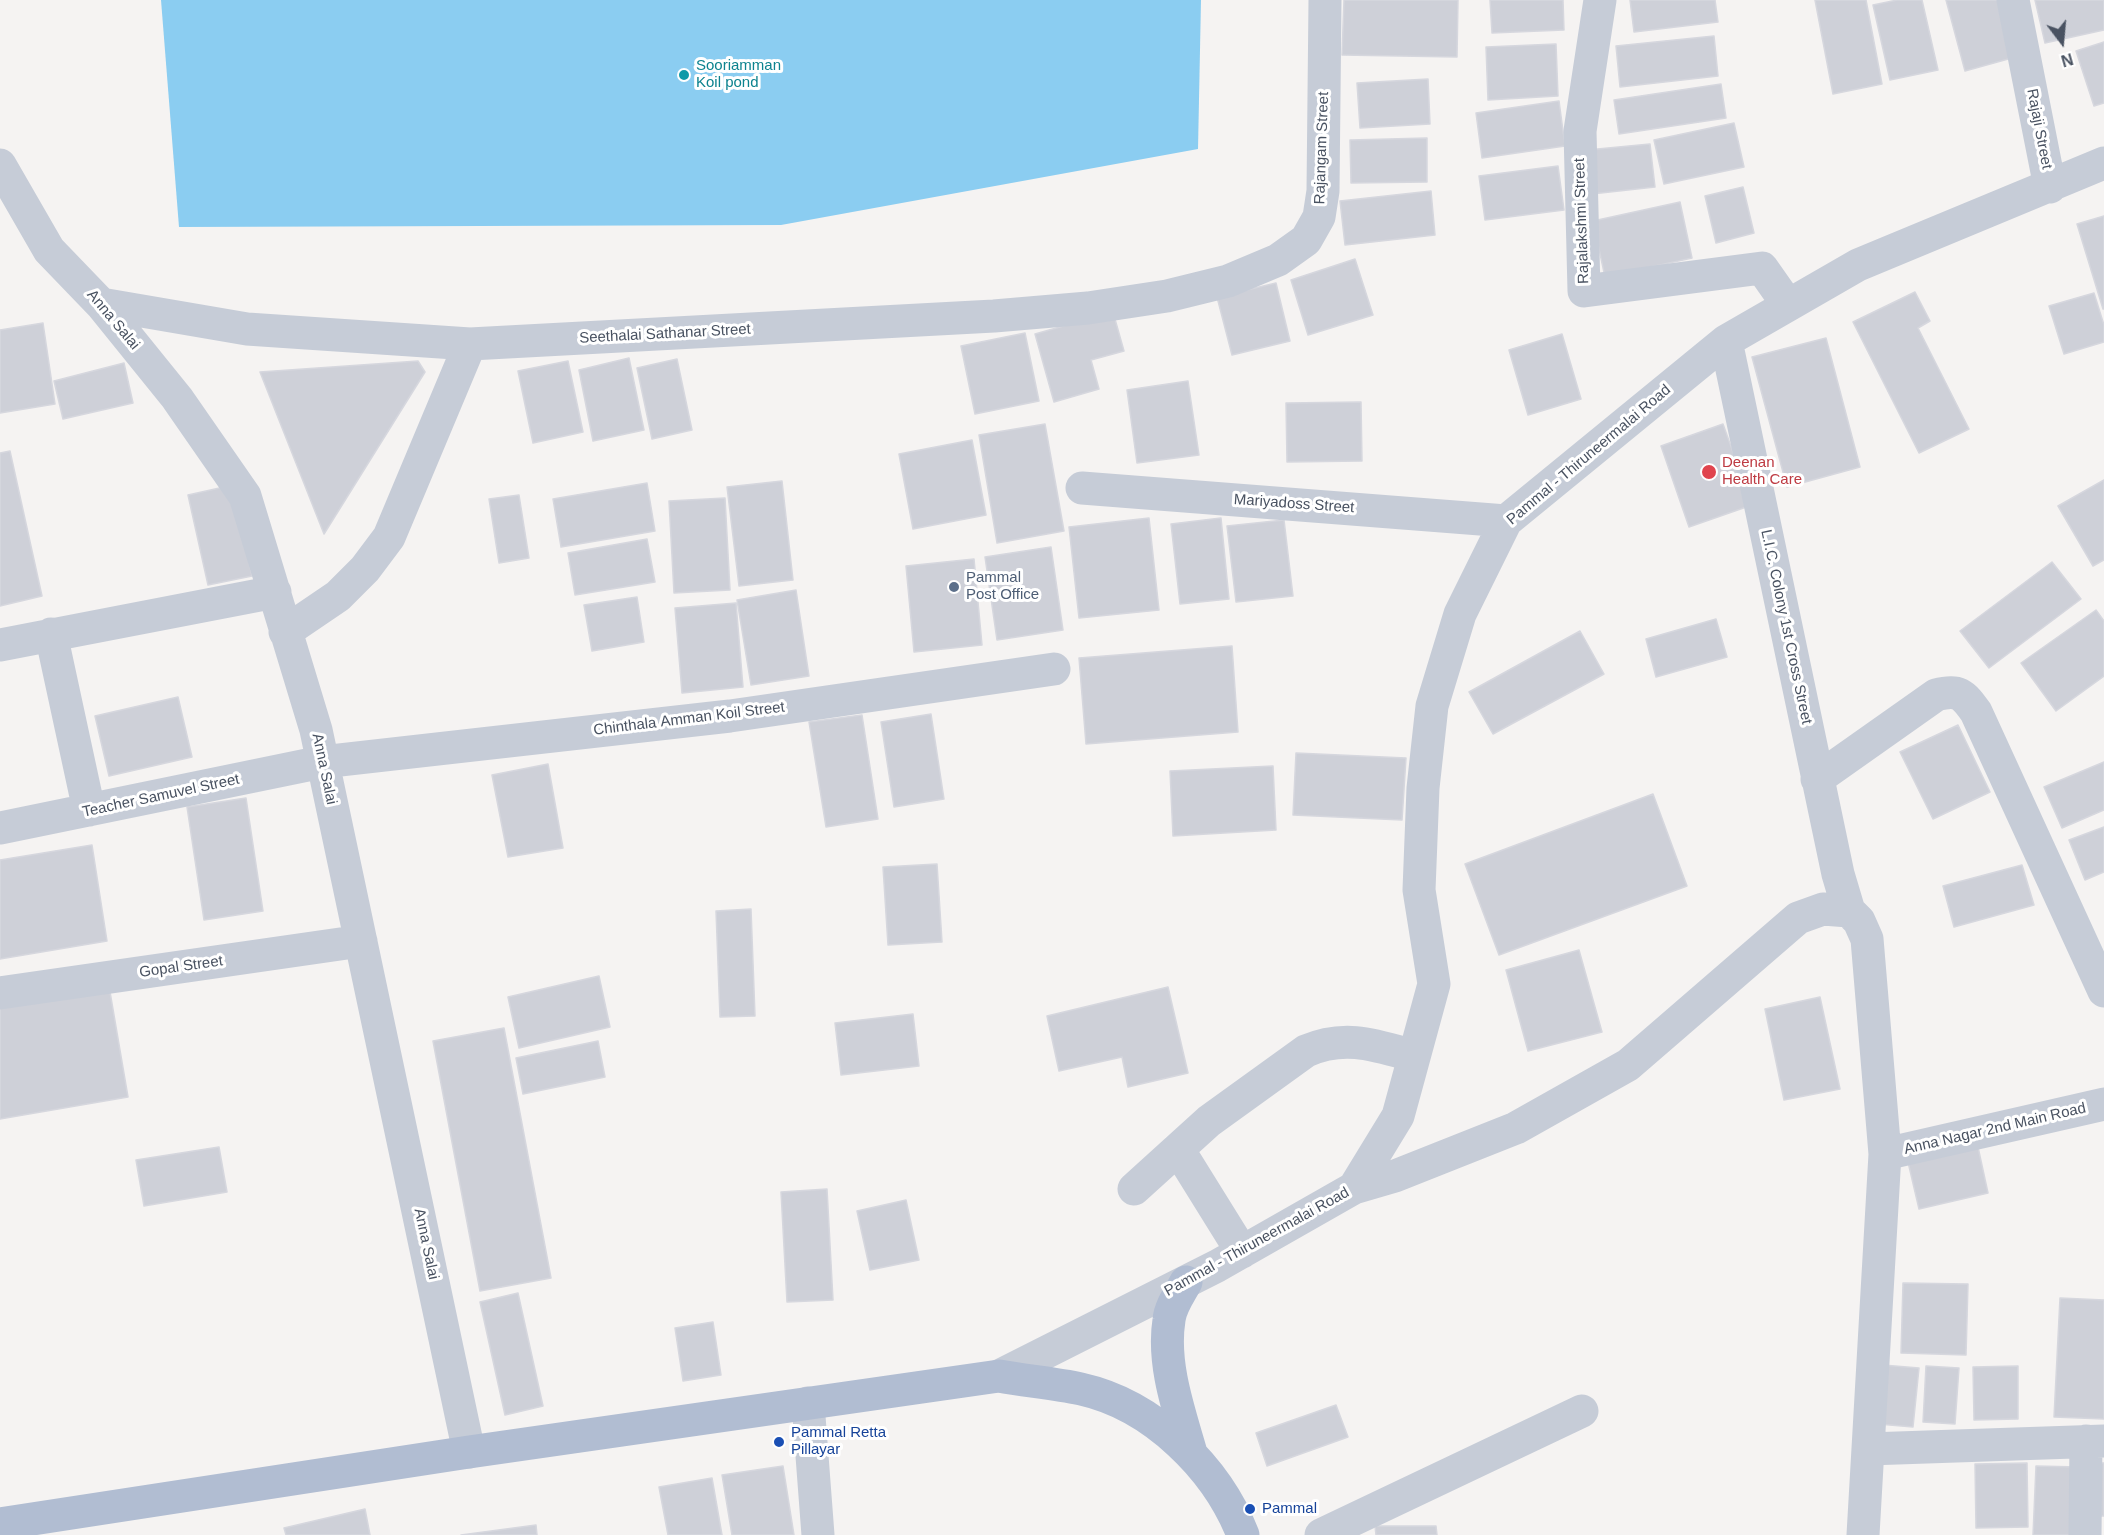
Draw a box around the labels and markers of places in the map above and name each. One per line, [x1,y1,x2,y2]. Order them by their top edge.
place label: Sooriamman Koil pond [696,57,781,92]
marker: Sooriamman Koil pond [677,68,691,82]
place label: Deenan Health Care [1722,454,1802,489]
marker: Deenan Health Care [1700,463,1718,481]
place label: Pammal Post Office [966,569,1039,604]
marker: Pammal Post Office [947,580,961,594]
place label: Pammal Retta Pillayar [791,1424,886,1459]
marker: Pammal Retta Pillayar [772,1435,786,1449]
place label: Pammal [1262,1500,1317,1518]
marker: Pammal [1243,1502,1257,1516]

